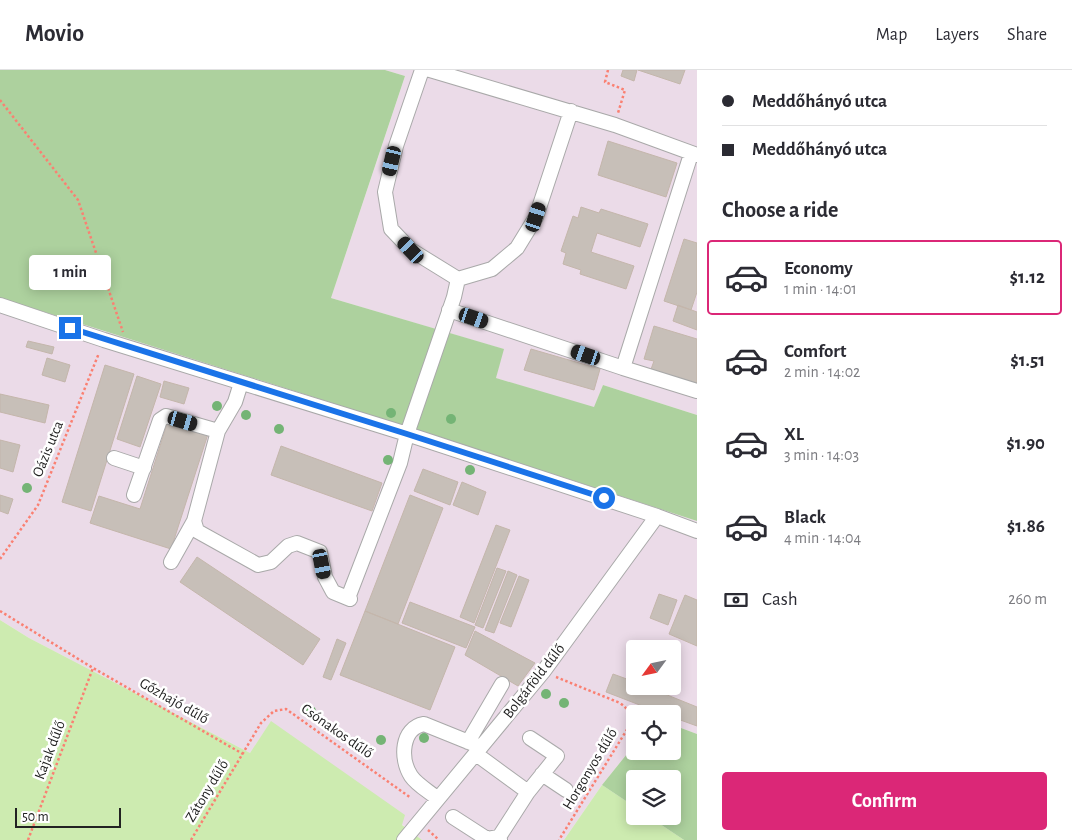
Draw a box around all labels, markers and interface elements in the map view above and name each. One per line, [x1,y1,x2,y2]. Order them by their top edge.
text: Movio [25,22,84,46]
text: Map [876,26,907,44]
text: Layers [935,26,979,44]
text: Share [1007,26,1047,44]
text: Meddőhányó utca [752,92,887,111]
text: Meddőhányó utca [752,140,887,159]
car [381,145,402,177]
text: Choose a ride [722,199,838,221]
car [524,200,547,234]
car [395,234,426,266]
icon: car [724,255,769,300]
callout: 1 min [29,256,111,290]
text: Economy [784,259,853,278]
text: 1 min [53,264,87,280]
text: $1.12 [1009,268,1045,287]
text: 1 min · 14:01 [784,281,857,297]
car [457,306,490,330]
route end [59,317,81,339]
icon: car [724,338,769,383]
text: Comfort [784,342,846,361]
car [569,343,602,367]
text: $1.51 [1010,351,1045,370]
text: 2 min · 14:02 [784,364,860,380]
car [166,410,199,432]
street label: Oázis utca [30,419,66,479]
icon: car [724,421,769,466]
text: XL [784,425,804,444]
text: $1.90 [1006,434,1045,453]
text: 3 min · 14:03 [784,447,859,463]
route start [593,487,615,509]
icon: car [724,504,769,549]
text: Black [784,508,826,527]
text: $1.86 [1007,517,1045,536]
text: 4 min · 14:04 [784,530,861,546]
car [311,548,332,580]
icon: cash [722,586,750,614]
text: Cash [762,590,798,609]
text: 260 m [1008,591,1047,607]
north arrow [626,640,681,695]
map controls [626,640,681,825]
street label: Bolgárföld dűlő [500,641,568,721]
street label: Gőzhajó dűlő [137,675,211,727]
street label: Csónakos dűlő [298,701,376,761]
button: locate [626,705,681,760]
street label: Kajak dűlő [32,719,68,781]
street label: Horgonyos dűlő [560,726,620,812]
street label: Zátony dűlő [183,757,231,825]
button: layers [626,770,681,825]
button: Confirm [722,772,1047,830]
scale bar [15,805,121,828]
text: 50 m [22,810,49,824]

